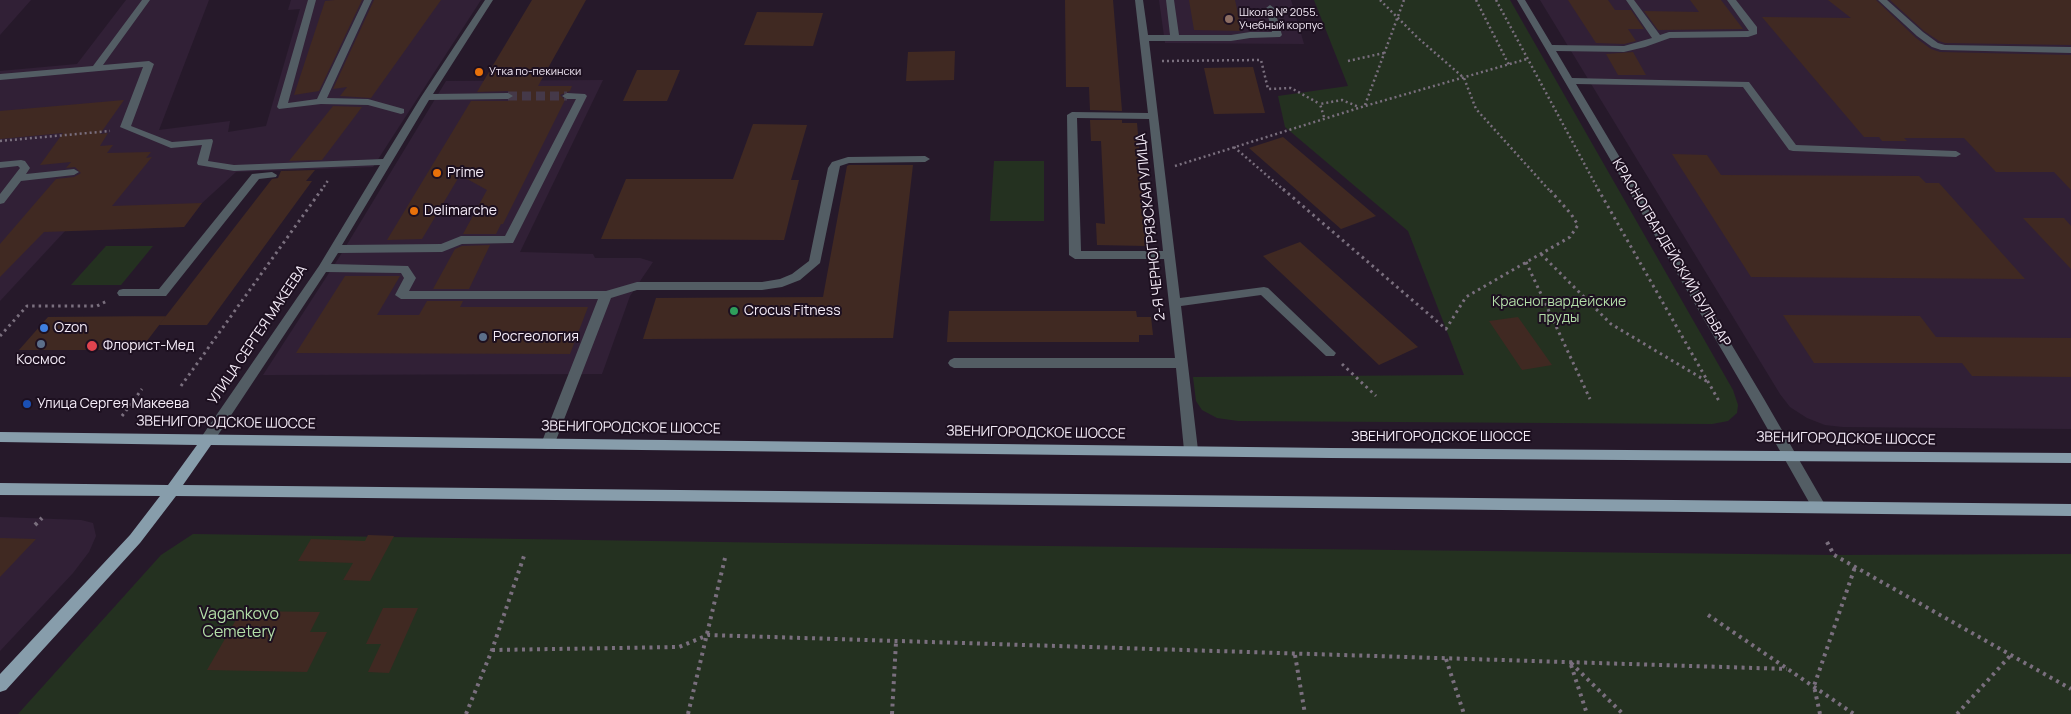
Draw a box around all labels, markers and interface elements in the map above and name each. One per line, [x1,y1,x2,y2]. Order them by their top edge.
place label: Школа № 2055. Учебный корпус [1239,6,1323,32]
marker: Школа № 2055. Учебный корпус [1223,13,1235,25]
place label: Утка по-пекински [489,65,581,79]
marker: Утка по-пекински [473,66,485,78]
street label: 2-Я ЧЕРНОГРЯЗСКАЯ УЛИЦА [1133,132,1169,322]
street label: КРАСНОГВАРДЕЙСКИЙ БУЛЬВАР [1608,156,1734,350]
place label: Prime [447,165,484,181]
marker: Prime [431,167,443,179]
place label: Delimarche [424,203,497,219]
marker: Delimarche [408,205,420,217]
street label: УЛИЦА СЕРГЕЯ МАКЕЕВА [205,262,311,408]
park label: Красногвардейские пруды [1492,294,1626,326]
place label: Crocus Fitness [744,303,840,319]
marker: Crocus Fitness [728,305,740,317]
place label: Ozon [54,320,88,336]
marker: Ozon [38,322,50,334]
place label: Росгеология [493,329,579,345]
marker: Росгеология [477,331,489,343]
marker: Космос [35,338,47,350]
place label: Флорист-Мед [103,338,194,354]
marker: Флорист-Мед [85,339,99,353]
place label: Космос [16,352,66,368]
place label: Улица Сергея Макеева [37,396,189,412]
marker: Улица Сергея Макеева [21,398,33,410]
street label: ЗВЕНИГОРОДСКОЕ ШОССЕ [136,413,316,433]
street label: ЗВЕНИГОРОДСКОЕ ШОССЕ [541,418,721,438]
street label: ЗВЕНИГОРОДСКОЕ ШОССЕ [946,423,1126,443]
street label: ЗВЕНИГОРОДСКОЕ ШОССЕ [1351,429,1531,445]
street label: ЗВЕНИГОРОДСКОЕ ШОССЕ [1756,429,1936,449]
park label: Vagankovo Cemetery [199,605,279,643]

